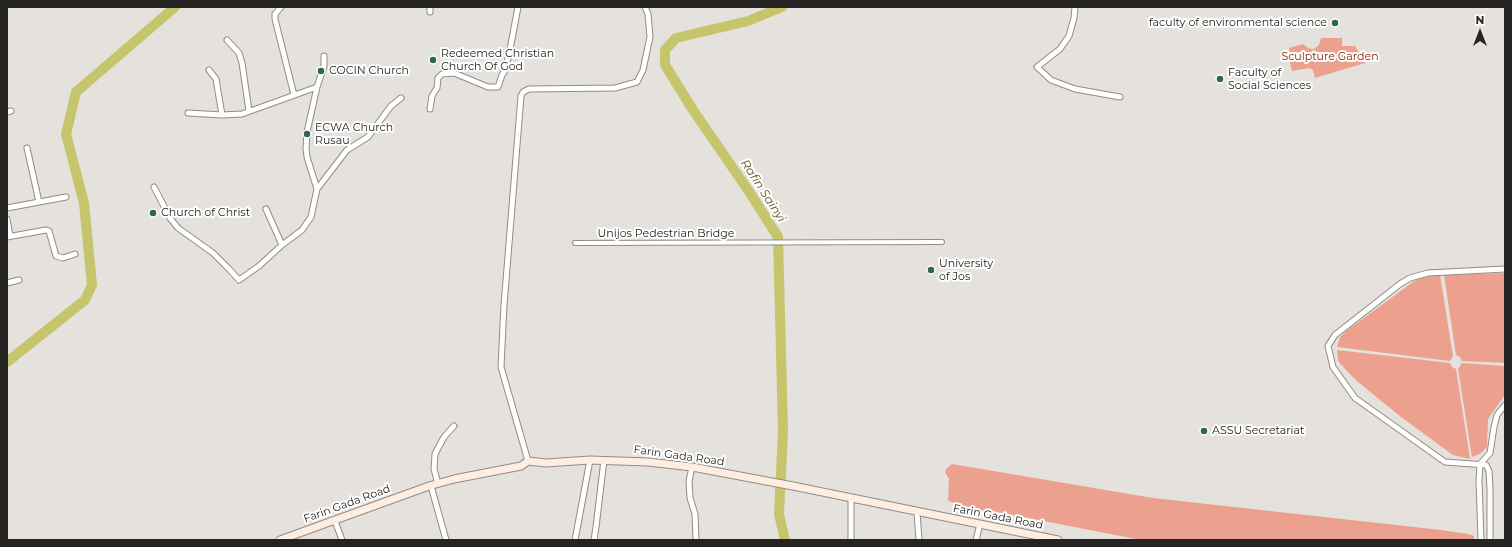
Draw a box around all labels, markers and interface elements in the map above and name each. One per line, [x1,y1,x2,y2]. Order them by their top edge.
north arrow [1460,12,1500,52]
text: N [1476,13,1484,27]
place label: faculty of environmental science [1149,16,1327,30]
marker: faculty of environmental science [1330,18,1340,28]
place label: Redeemed Christian Church Of God [441,47,554,73]
park label: Sculpture Garden [1281,50,1379,64]
marker: Redeemed Christian Church Of God [428,55,438,65]
place label: COCIN Church [329,64,409,78]
marker: COCIN Church [316,66,326,76]
place label: Faculty of Social Sciences [1228,66,1311,92]
marker: Faculty of Social Sciences [1215,74,1225,84]
place label: ECWA Church Rusau [315,121,393,147]
marker: ECWA Church Rusau [302,129,312,139]
water label: Rafin Sainyi [737,157,789,225]
place label: Church of Christ [161,206,250,220]
marker: Church of Christ [148,208,158,218]
street label: Unijos Pedestrian Bridge [598,227,734,241]
place label: University of Jos [939,257,993,283]
marker: University of Jos [926,265,936,275]
place label: ASSU Secretariat [1212,424,1305,438]
marker: ASSU Secretariat [1199,426,1209,436]
street label: Farin Gada Road [633,443,725,469]
street label: Farin Gada Road [302,482,392,526]
street label: Farin Gada Road [952,502,1044,532]

